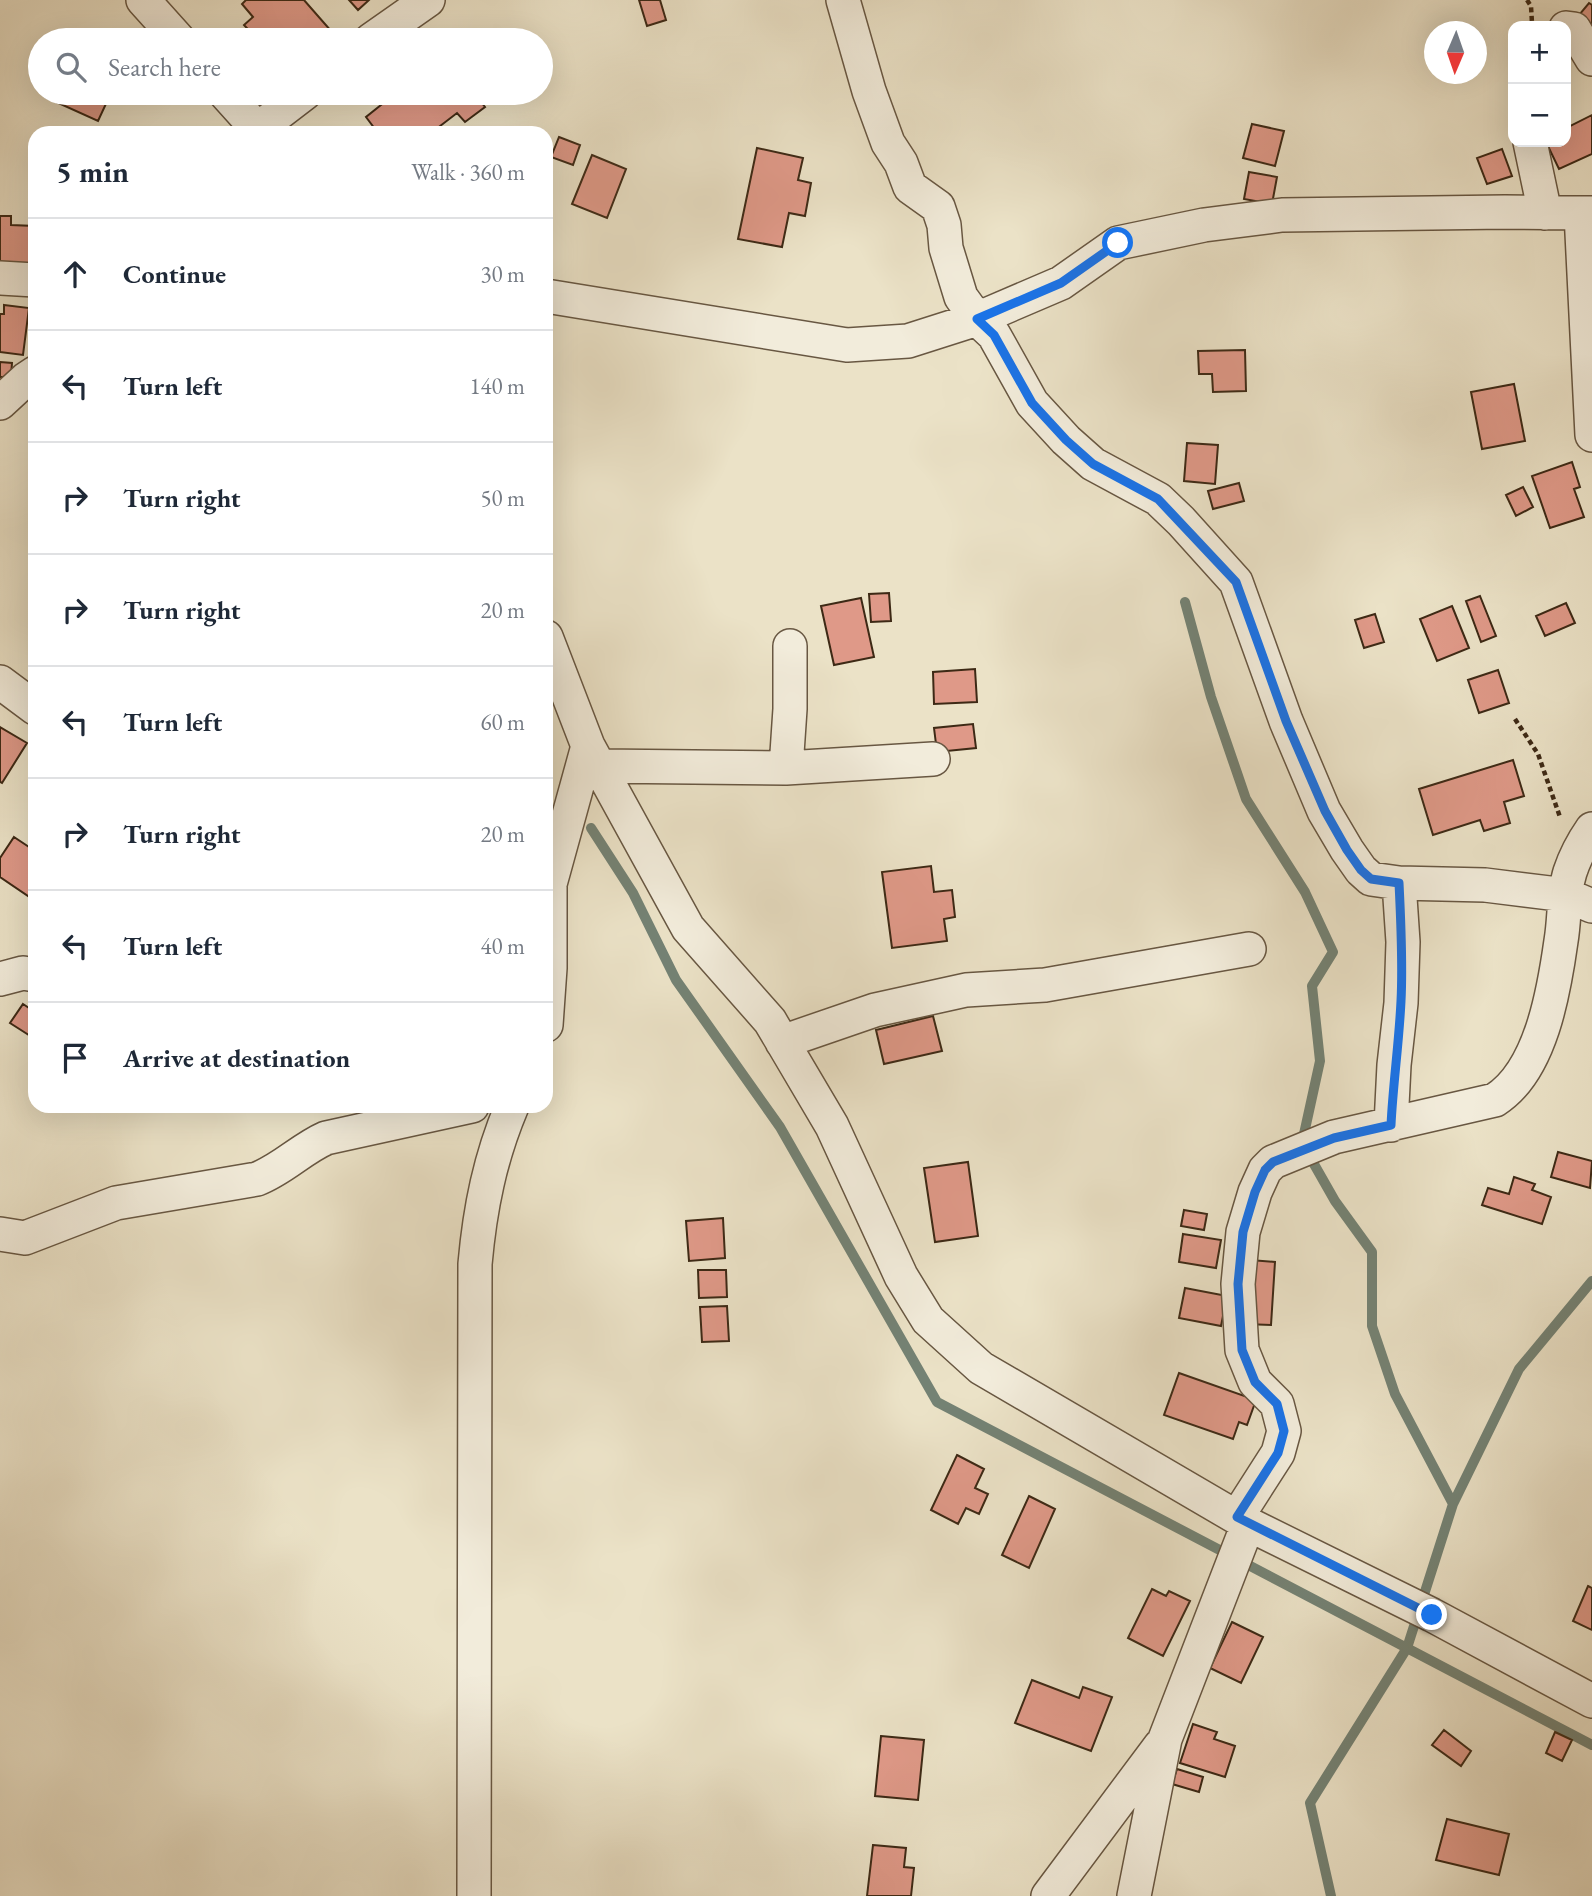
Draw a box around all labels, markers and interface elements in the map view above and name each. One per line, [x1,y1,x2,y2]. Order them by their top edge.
north arrow [1424,21,1487,84]
map controls [1508,21,1571,147]
button: + [1508,21,1571,84]
search box [28,28,553,105]
icon: search [52,48,90,86]
text: Search here [108,50,221,84]
button: − [1508,84,1571,147]
text: 5 min [56,152,129,191]
text: Walk · 360 m [411,157,525,187]
route start [1102,227,1133,258]
icon: ahead [56,255,94,293]
text: Continue [123,257,226,291]
text: 30 m [480,259,525,289]
icon: left [56,367,94,405]
text: Turn left [123,369,222,403]
text: 140 m [469,371,525,401]
icon: right [56,479,94,517]
text: Turn right [123,481,241,515]
text: 50 m [480,483,525,513]
icon: right [56,591,94,629]
text: Turn right [123,593,241,627]
text: 20 m [480,595,525,625]
icon: left [56,703,94,741]
text: Turn left [123,705,222,739]
text: 60 m [480,707,525,737]
icon: right [56,815,94,853]
text: Turn right [123,817,241,851]
text: 20 m [480,819,525,849]
icon: left [56,927,94,965]
text: Turn left [123,929,222,963]
text: 40 m [480,931,525,961]
icon: arrive [56,1039,94,1077]
text: Arrive at destination [123,1041,350,1075]
route end [1416,1599,1447,1630]

